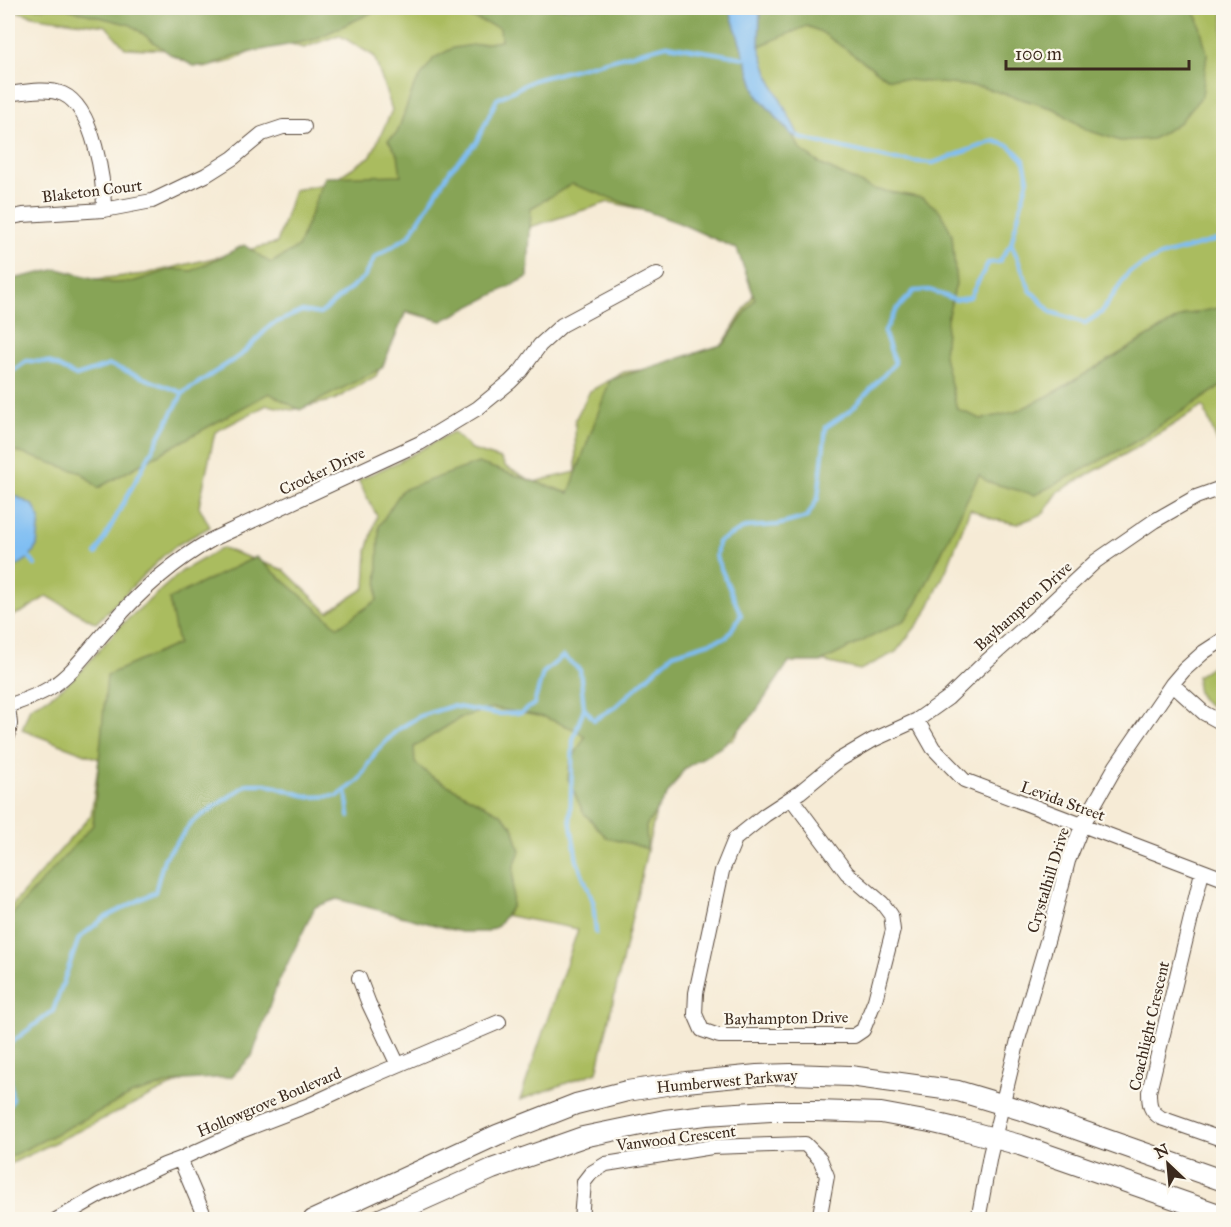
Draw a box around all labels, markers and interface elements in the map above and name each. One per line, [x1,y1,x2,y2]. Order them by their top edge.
scale bar [1006,33,1189,71]
text: 100 m [1015,43,1062,65]
street label: Blaketon Court [41,175,144,207]
street label: Crocker Drive [276,443,368,499]
street label: Bayhampton Drive [970,557,1076,655]
street label: Levida Street [1018,777,1108,825]
street label: Crystalhill Drive [1023,825,1073,935]
street label: Coachlight Crescent [1125,959,1174,1093]
street label: Bayhampton Drive [724,1007,849,1029]
street label: Hollowgrove Boulevard [194,1063,344,1142]
street label: Humberwest Parkway [656,1065,799,1097]
street label: Vanwood Crescent [614,1121,737,1155]
north arrow [1138,1134,1198,1194]
text: N [1151,1139,1172,1162]

